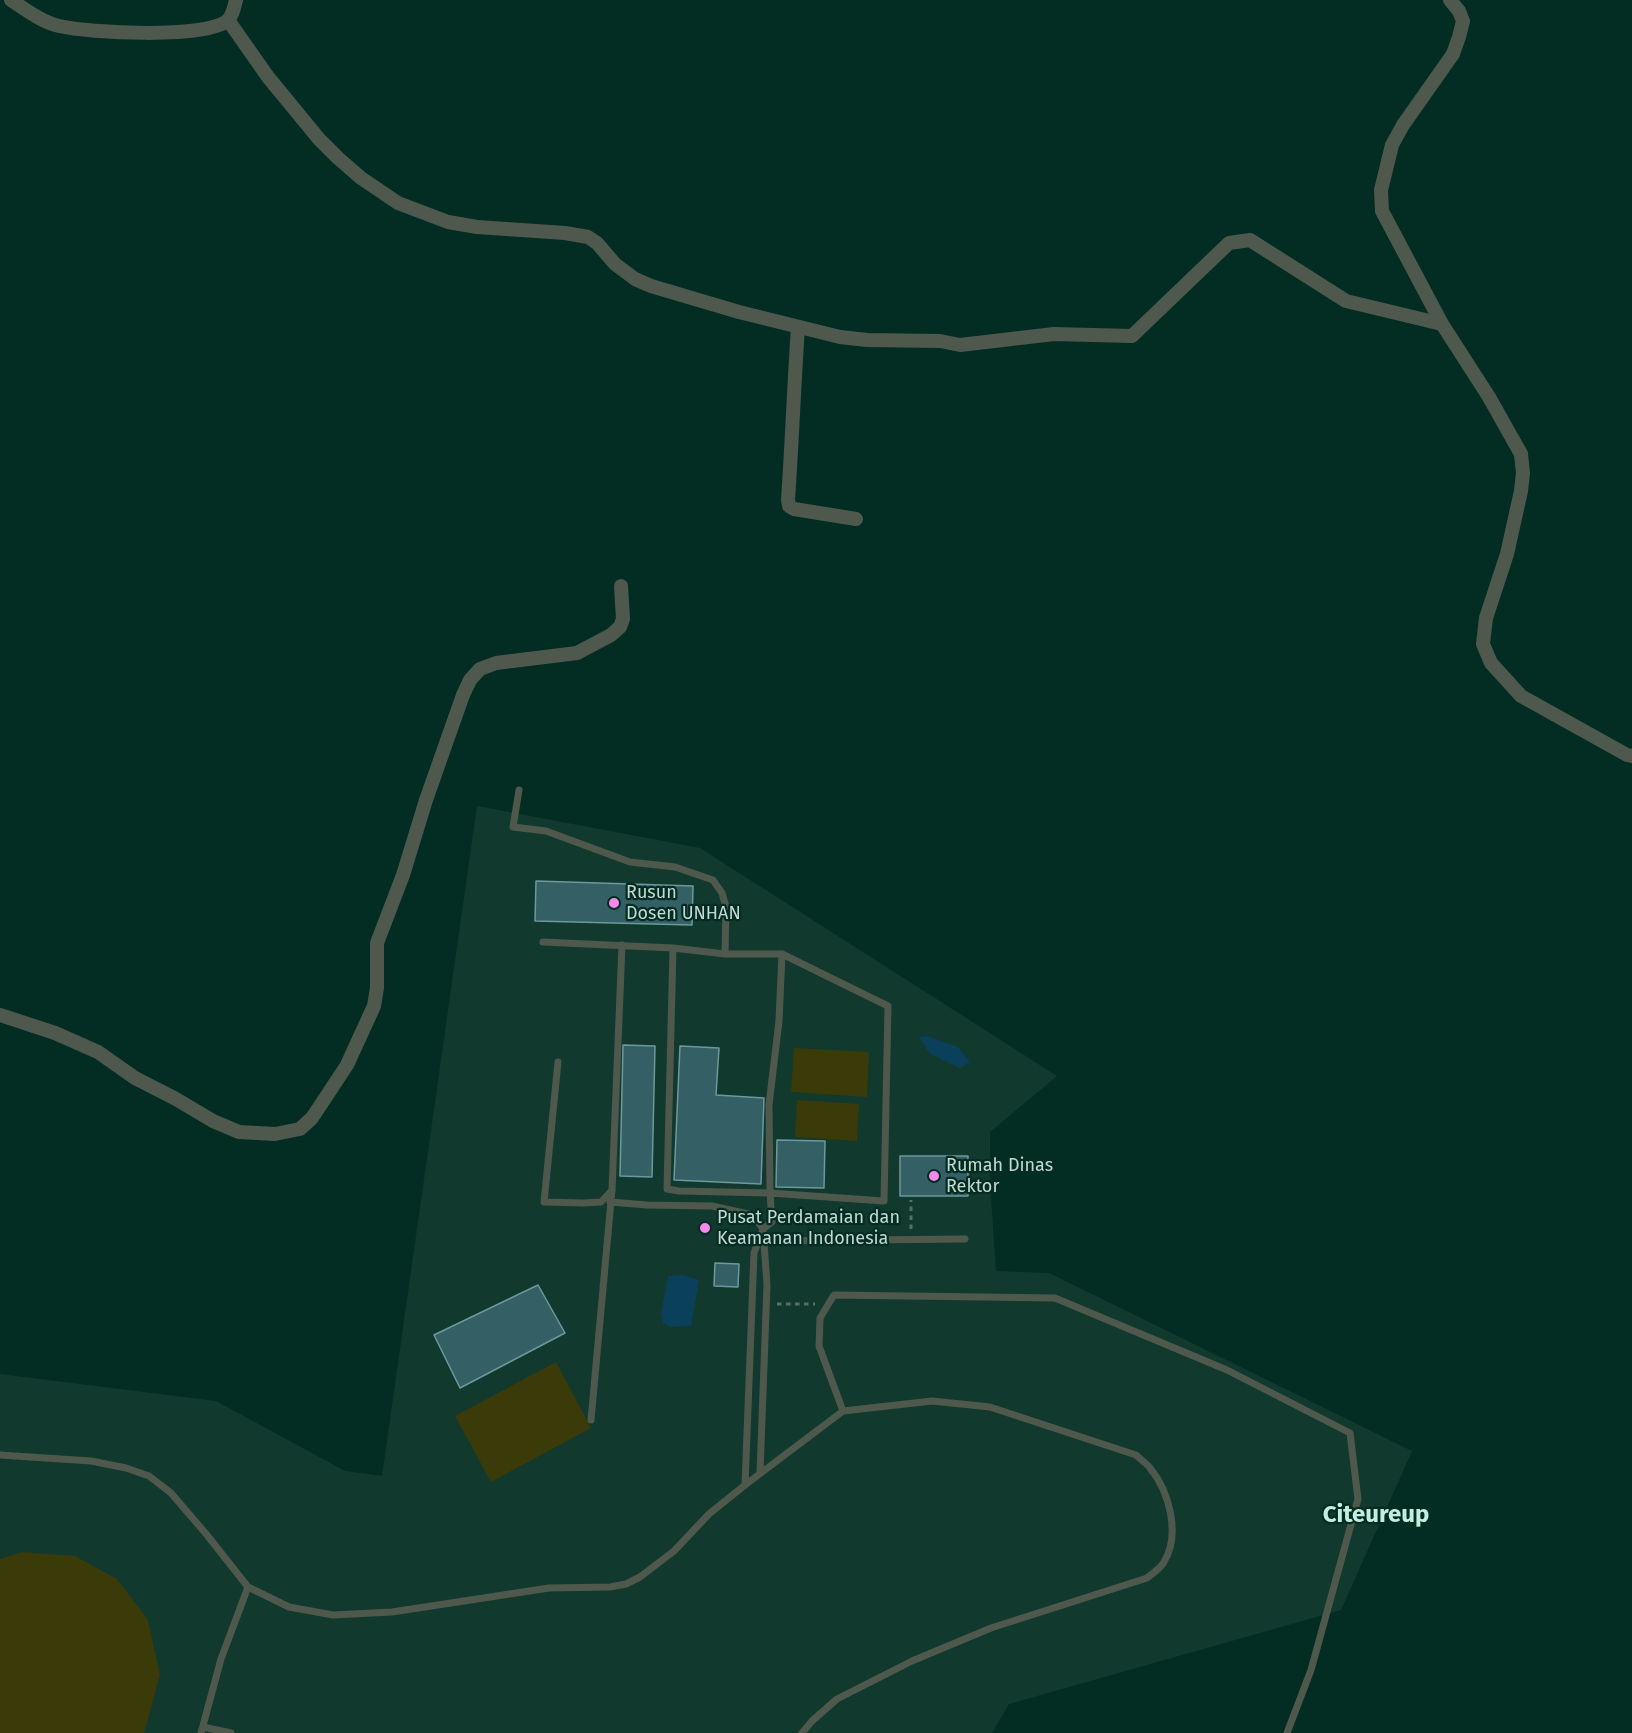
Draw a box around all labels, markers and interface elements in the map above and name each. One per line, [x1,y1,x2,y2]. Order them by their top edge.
place label: Rusun Dosen UNHAN [626,882,741,924]
marker: Rusun Dosen UNHAN [607,896,621,910]
place label: Rumah Dinas Rektor [946,1155,1053,1198]
marker: Rumah Dinas Rektor [927,1169,941,1183]
place label: Pusat Perdamaian dan Keamanan Indonesia [717,1207,900,1250]
marker: Pusat Perdamaian dan Keamanan Indonesia [698,1221,712,1235]
district label: Citeureup [1323,1501,1429,1529]

